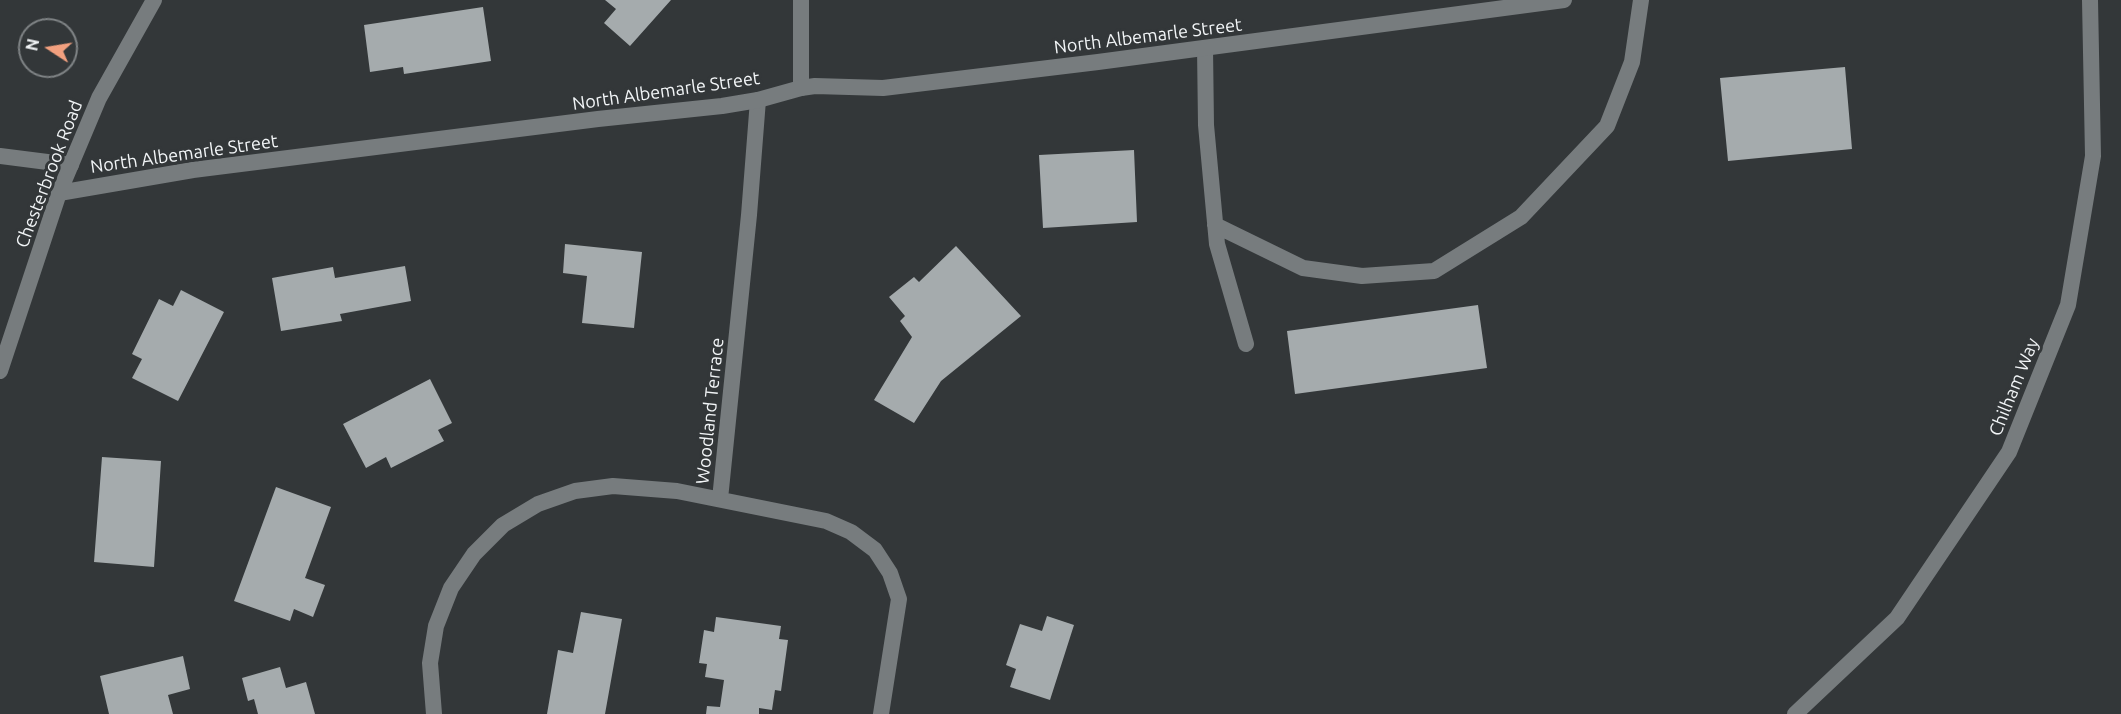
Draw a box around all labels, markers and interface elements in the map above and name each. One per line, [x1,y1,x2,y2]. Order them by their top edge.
street label: North Albemarle Street [1053,14,1243,58]
north arrow [18,18,78,78]
text: N [22,37,42,52]
street label: North Albemarle Street [571,67,761,115]
street label: Chesterbrook Road [11,97,87,251]
street label: North Albemarle Street [89,130,279,178]
street label: Chilham Way [1985,335,2043,439]
street label: Woodland Terrace [692,337,728,485]

